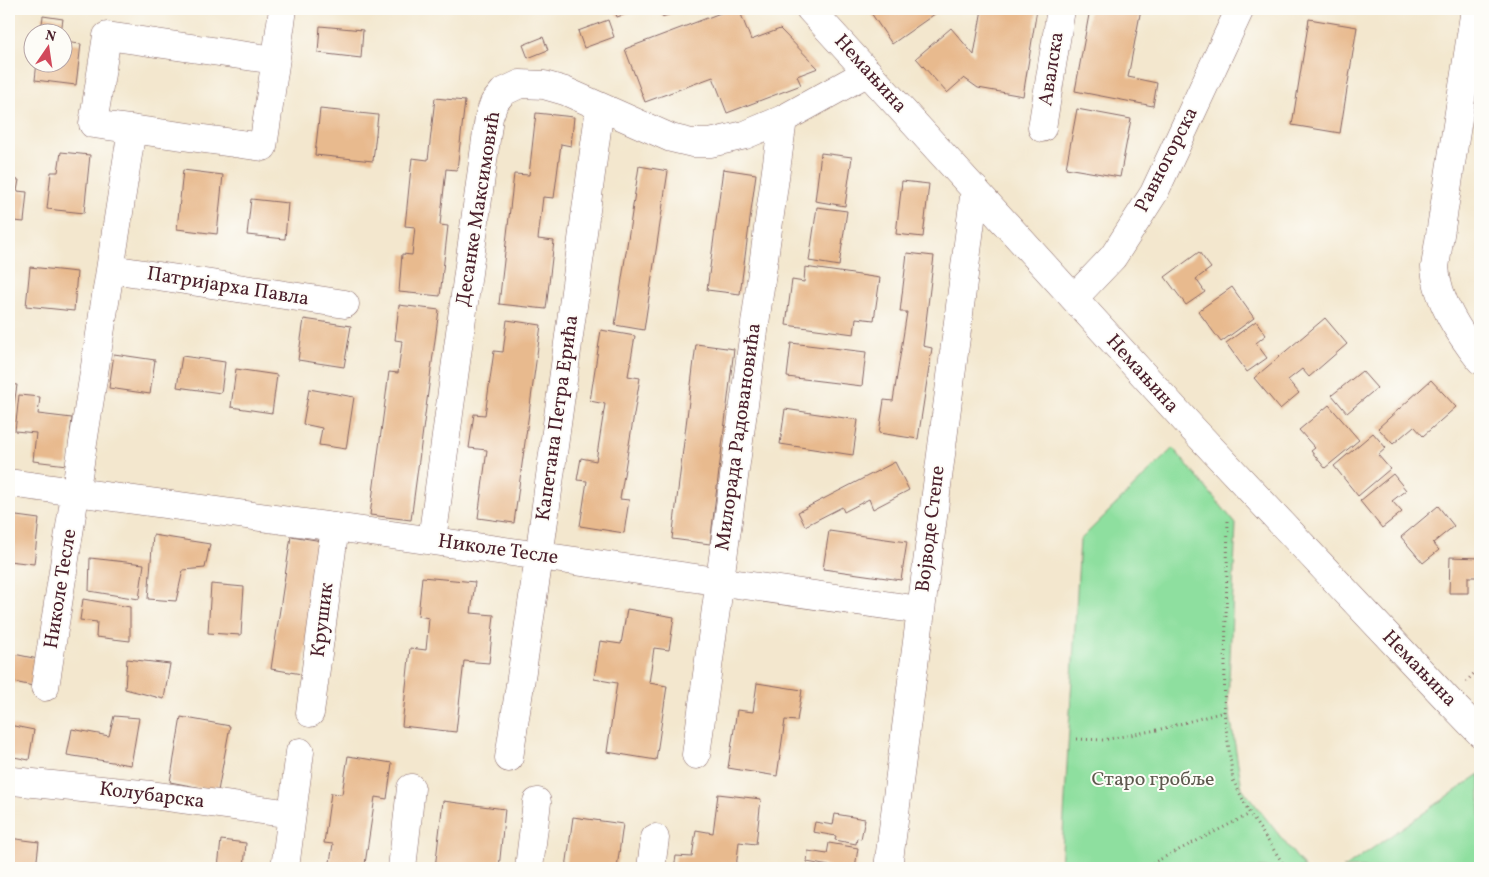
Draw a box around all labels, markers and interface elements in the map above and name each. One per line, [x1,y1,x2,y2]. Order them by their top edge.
north arrow [22,22,72,72]
text: N [43,26,58,47]
street label: Немањина [827,28,913,120]
street label: Авалска [1032,30,1072,108]
street label: Равногорска [1128,102,1206,217]
street label: Десанке Максимовић [450,109,508,309]
street label: Патријарха Павла [145,260,311,314]
street label: Капетана Петра Ерића [530,313,586,523]
street label: Милорада Радовановића [709,321,769,553]
street label: Немањина [1099,328,1185,420]
street label: Војводе Степе [909,464,953,594]
street label: Николе Тесле [38,527,84,651]
street label: Николе Тесле [436,528,560,572]
street label: Крушик [305,581,342,659]
street label: Немањина [1375,624,1463,714]
park label: Старо гробље [1092,766,1214,794]
street label: Колубарска [98,776,206,816]

